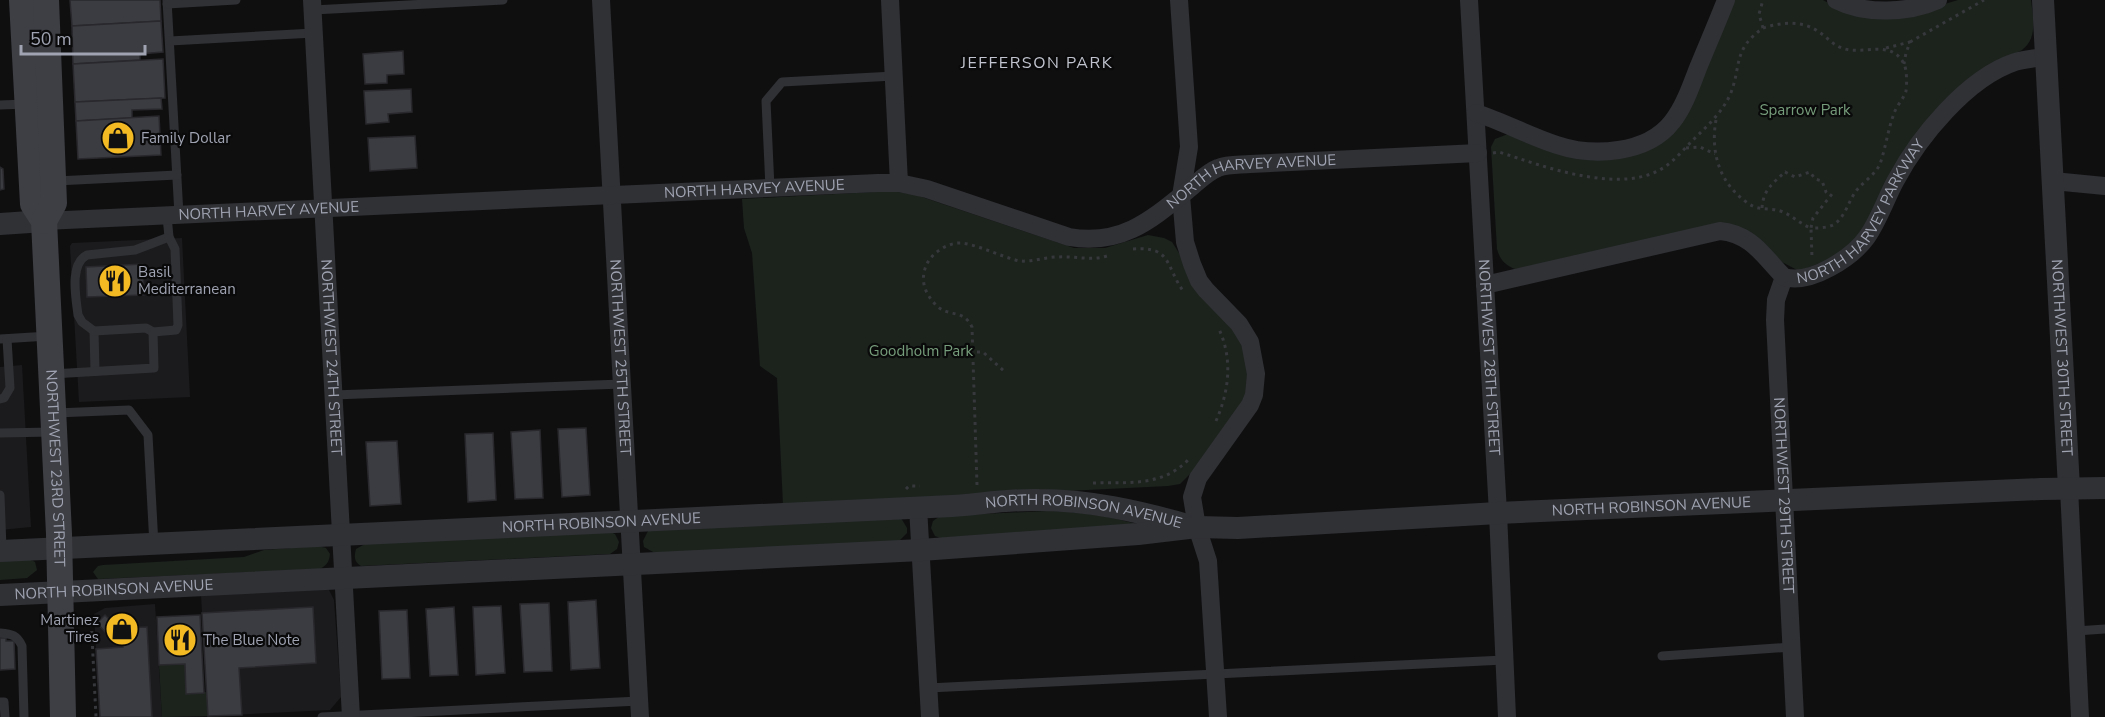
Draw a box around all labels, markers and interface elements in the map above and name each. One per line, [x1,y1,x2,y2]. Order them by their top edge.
scale bar [21,18,146,56]
text: 50 m [30,27,72,51]
district label: JEFFERSON PARK [960,52,1113,74]
park label: Sparrow Park [1759,100,1851,120]
shop icon: Family Dollar [100,120,136,156]
place label: Family Dollar [141,128,231,148]
street label: NORTH HARVEY PARKWAY [1795,134,1930,289]
street label: NORTH HARVEY AVENUE [1162,150,1337,213]
street label: NORTH HARVEY AVENUE [664,175,845,203]
street label: NORTH HARVEY AVENUE [178,197,359,225]
street label: NORTHWEST 24TH STREET [316,259,347,456]
street label: NORTHWEST 25TH STREET [605,259,636,456]
street label: NORTHWEST 28TH STREET [1474,259,1505,456]
street label: NORTHWEST 30TH STREET [2047,259,2077,456]
place label: Basil Mediterranean [138,262,236,299]
restaurant icon: Basil Mediterranean [97,263,133,299]
park label: Goodholm Park [869,341,974,361]
street label: NORTHWEST 23RD STREET [41,369,70,567]
street label: NORTHWEST 29TH STREET [1769,397,1799,594]
street label: NORTH ROBINSON AVENUE [984,490,1184,533]
street label: NORTH ROBINSON AVENUE [1551,492,1751,521]
street label: NORTH ROBINSON AVENUE [501,508,701,537]
street label: NORTH ROBINSON AVENUE [14,575,214,604]
place label: Martinez Tires [40,610,99,647]
shop icon: Martinez Tires [104,611,140,647]
restaurant icon: The Blue Note [162,622,198,658]
place label: The Blue Note [203,630,300,650]

